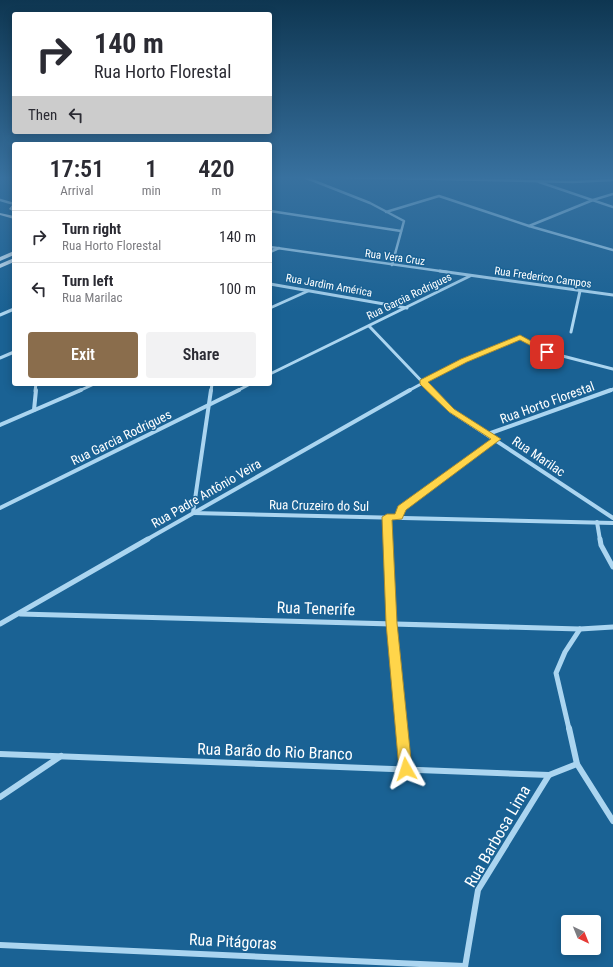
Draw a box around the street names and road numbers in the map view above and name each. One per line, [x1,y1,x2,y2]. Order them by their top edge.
street label: Rua Vera Cruz [364,247,426,268]
street label: Rua Frederico Campos [494,264,592,291]
street label: Rua Garcia Rodrigues [365,270,454,323]
street label: Rua Jardim América [285,271,373,299]
street label: Rua Horto Florestal [498,378,596,426]
street label: Rua Garcia Rodrigues [69,407,174,468]
street label: Rua Marilac [509,433,568,480]
street label: Rua Padre Antônio Veira [149,456,264,531]
street label: Rua Cruzeiro do Sul [269,497,369,514]
street label: Rua Tenerife [276,598,356,619]
street label: Rua Barão do Rio Branco [197,739,353,764]
street label: Rua Barbosa Lima [461,782,534,891]
street label: Rua Pitágoras [189,930,277,953]

